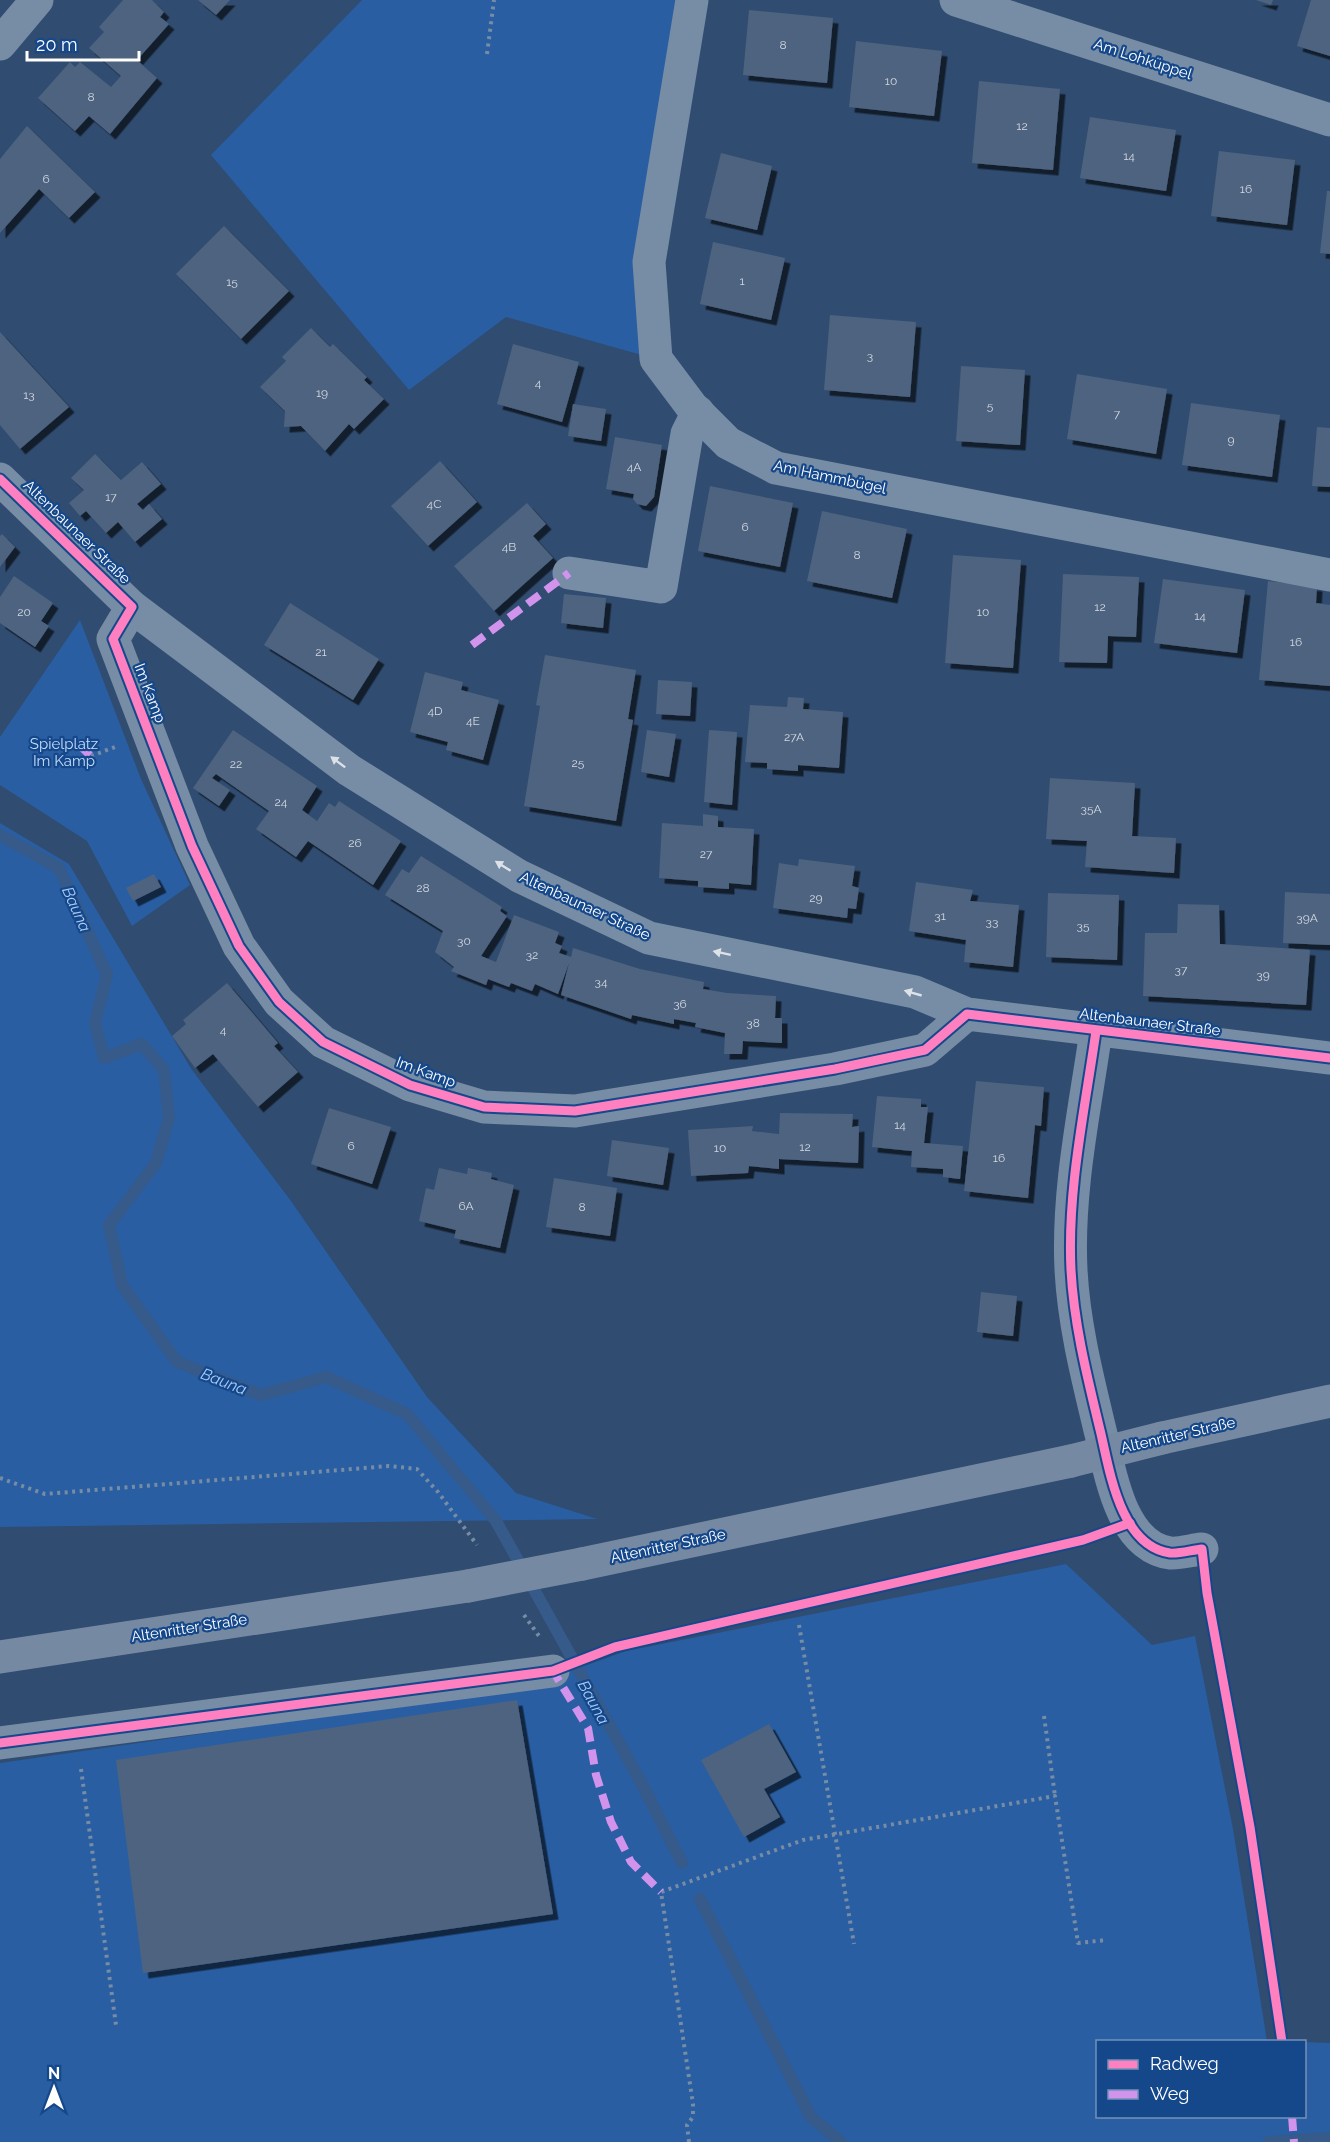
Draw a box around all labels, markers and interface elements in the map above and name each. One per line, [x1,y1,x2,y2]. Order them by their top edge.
scale bar [27,24,140,62]
text: 20 m [36,34,78,55]
street label: Am Lohküppel [1092,35,1195,84]
house number: 8 [779,38,787,52]
house number: 10 [885,74,897,88]
house number: 8 [87,90,95,104]
house number: 12 [1016,119,1028,133]
house number: 14 [1123,149,1135,163]
house number: 6 [42,172,50,186]
house number: 16 [1240,182,1252,196]
house number: 1 [739,274,745,288]
house number: 15 [226,275,238,289]
house number: 3 [867,349,873,363]
house number: 4 [535,376,542,390]
house number: 19 [316,386,328,400]
house number: 13 [23,388,35,402]
house number: 5 [987,399,994,413]
house number: 7 [1114,407,1121,421]
house number: 9 [1227,433,1235,447]
street label: Am Hammbügel [772,456,889,498]
house number: 4A [627,460,641,474]
street label: Altenbaunaer Straße [20,476,134,588]
house number: 17 [105,490,117,504]
house number: 4C [427,497,441,511]
house number: 6 [741,520,749,534]
house number: 4B [502,540,516,554]
house number: 8 [853,548,861,562]
house number: 12 [1094,600,1106,614]
house number: 20 [17,605,31,619]
house number: 10 [977,605,989,619]
house number: 14 [1194,609,1206,623]
house number: 16 [1290,635,1302,649]
house number: 21 [315,645,327,659]
street label: Im Kamp [130,661,170,725]
house number: 4D [427,704,443,718]
house number: 4E [466,714,480,728]
house number: 27A [784,730,804,744]
park label: Spielplatz Im Kamp [30,735,98,770]
one-way arrow [331,756,347,768]
house number: 25 [572,756,585,770]
house number: 22 [230,757,242,771]
house number: 24 [275,795,288,809]
house number: 35A [1080,802,1102,816]
house number: 26 [348,836,362,850]
house number: 27 [700,847,713,861]
one-way arrow [495,861,511,872]
street label: Altenbaunaer Straße [517,868,653,944]
house number: 28 [416,881,430,895]
water label: Bauna [58,884,95,935]
house number: 29 [809,891,823,905]
house number: 31 [934,909,946,923]
house number: 39A [1296,911,1318,925]
house number: 33 [986,915,998,929]
house number: 35 [1077,919,1090,933]
house number: 30 [457,934,471,948]
house number: 32 [526,948,538,962]
one-way arrow [712,948,731,957]
house number: 37 [1175,963,1188,977]
house number: 39 [1256,968,1270,982]
house number: 34 [595,975,608,989]
one-way arrow [904,987,922,997]
house number: 36 [673,997,687,1011]
street label: Altenbaunaer Straße [1078,1004,1222,1040]
house number: 38 [746,1016,760,1030]
house number: 4 [220,1023,227,1037]
street label: Im Kamp [394,1053,458,1091]
house number: 14 [894,1118,906,1132]
house number: 6 [347,1139,355,1153]
house number: 12 [799,1140,811,1154]
house number: 10 [714,1141,726,1155]
house number: 16 [993,1151,1005,1165]
house number: 6A [458,1199,474,1213]
house number: 8 [578,1200,586,1214]
water label: Bauna [198,1364,250,1399]
street label: Altenritter Straße [1119,1413,1237,1457]
street label: Altenritter Straße [609,1525,727,1567]
street label: Altenritter Straße [130,1610,248,1646]
water label: Bauna [574,1677,614,1728]
legend [1096,2040,1306,2118]
text: Radweg [1150,2053,1219,2074]
north arrow [24,2058,84,2118]
text: N [48,2064,60,2083]
text: Weg [1150,2083,1189,2104]

